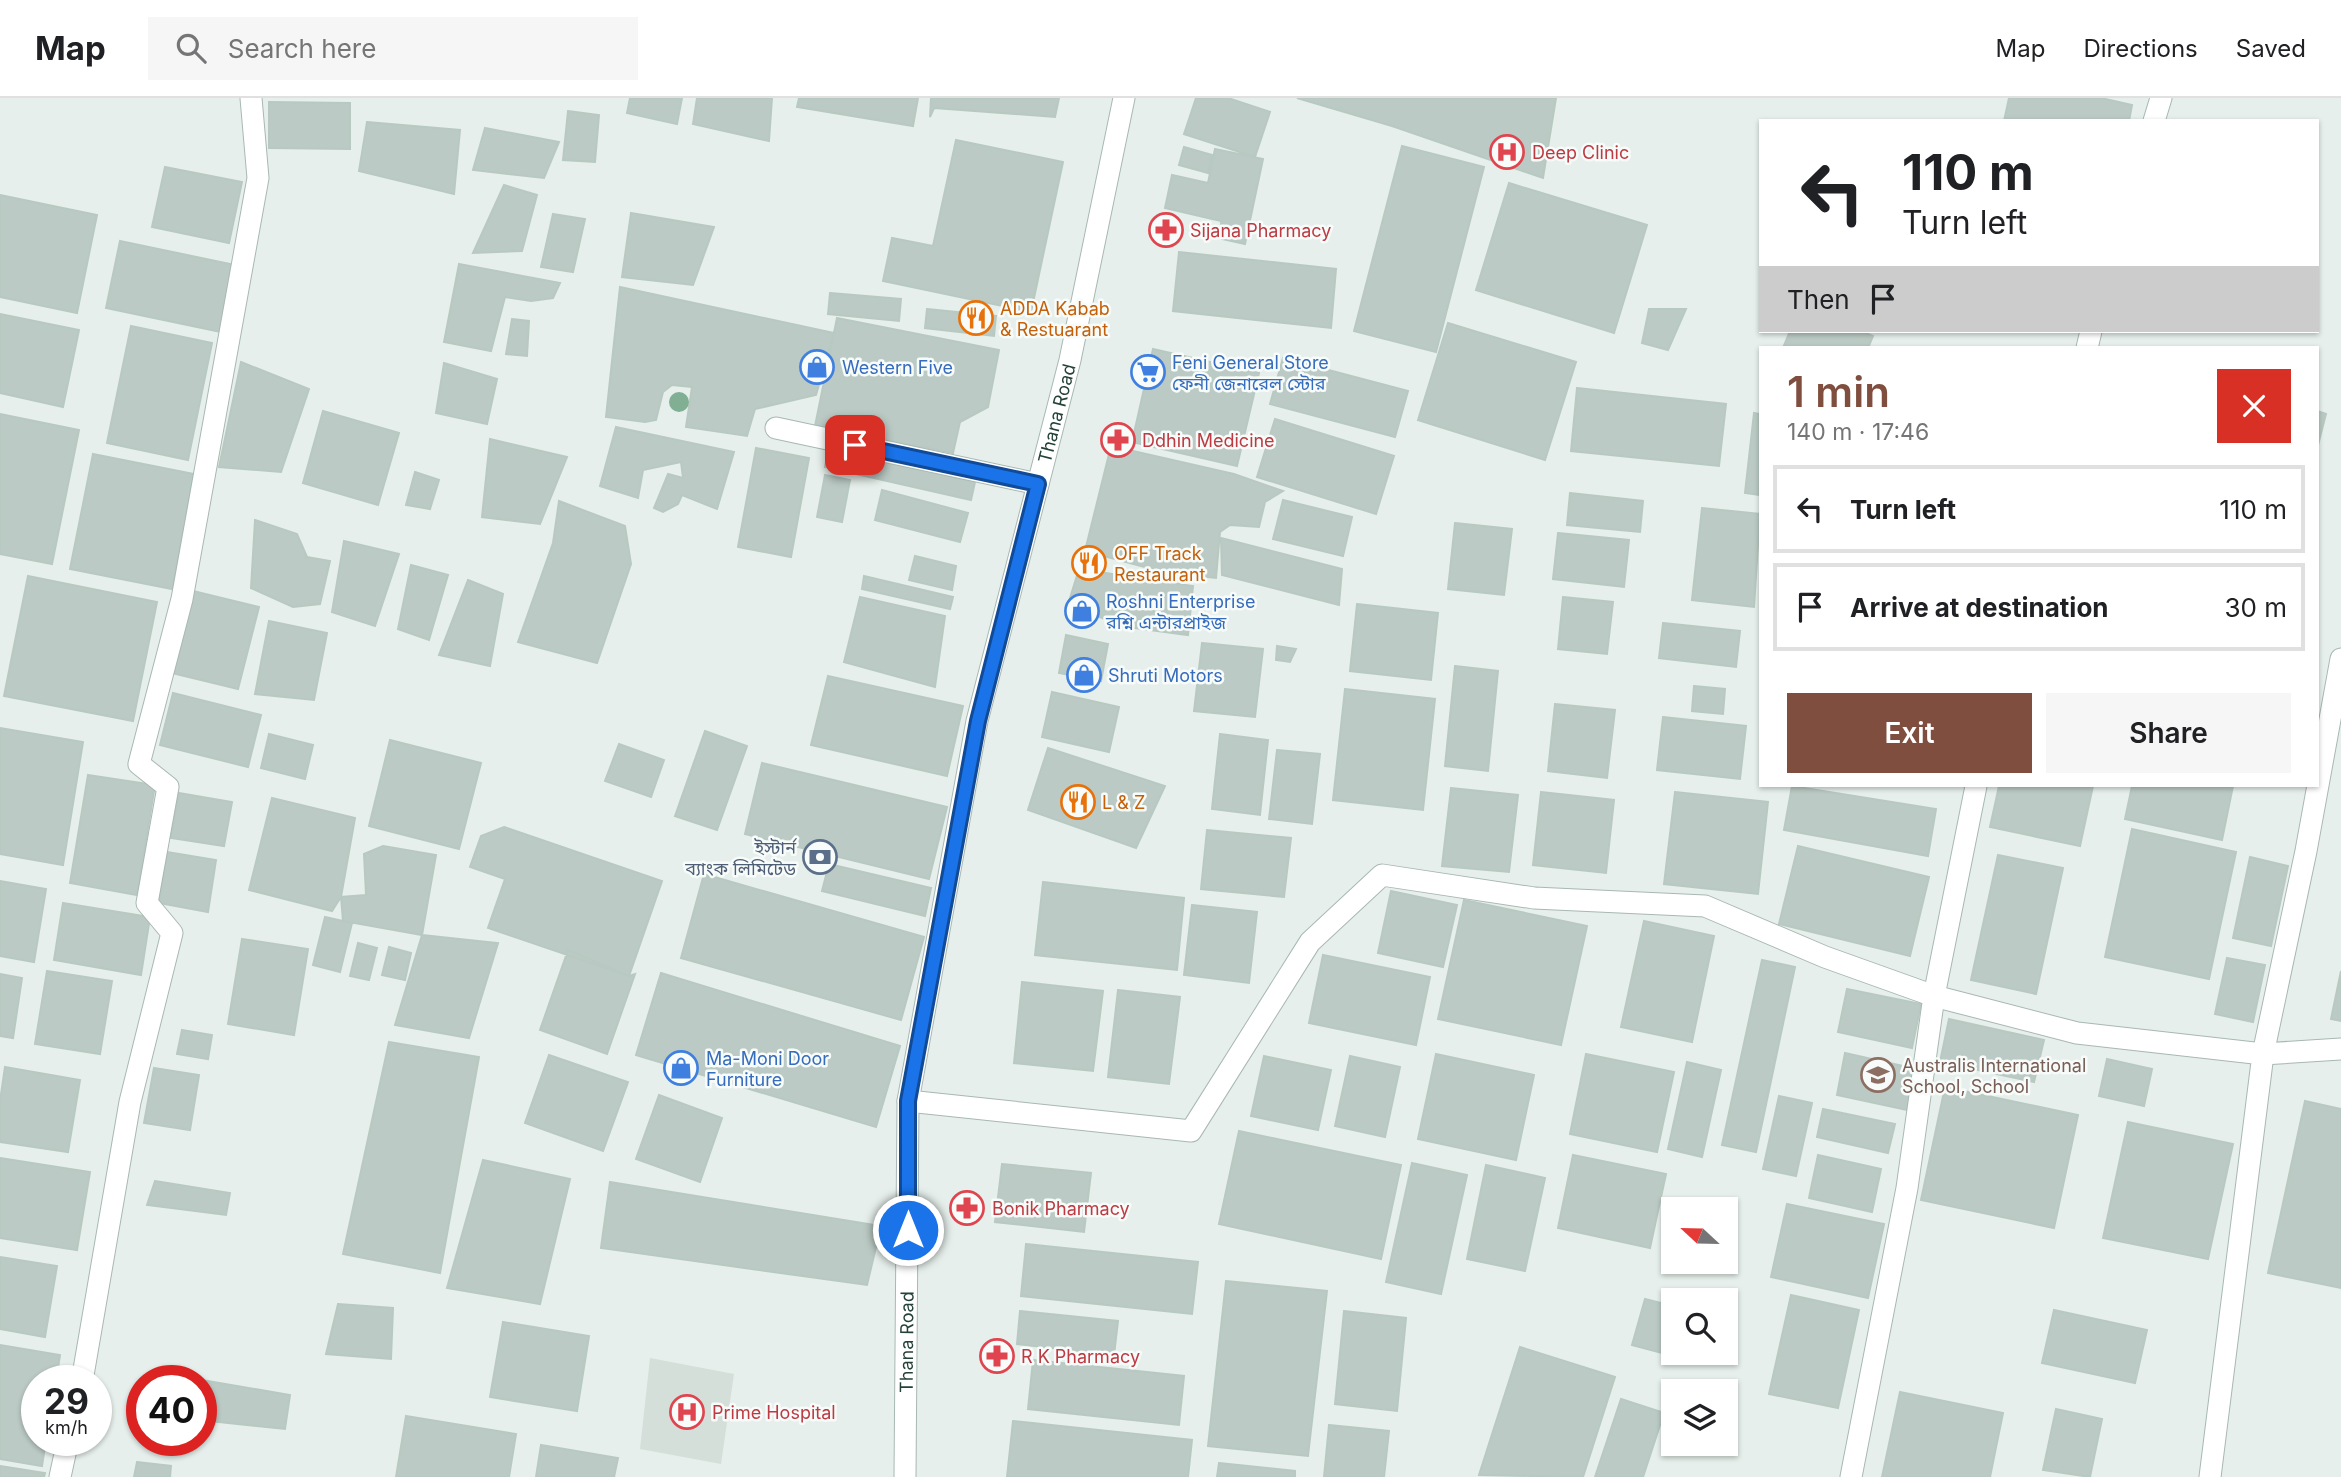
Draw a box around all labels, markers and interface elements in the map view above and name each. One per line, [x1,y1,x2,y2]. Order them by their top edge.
search box [148,17,638,80]
text: Map [35,28,106,68]
icon: search [172,29,210,67]
text: Search here [228,33,376,64]
text: Map [1996,34,2045,63]
text: Directions [2083,34,2198,63]
text: Saved [2236,34,2306,63]
hospital icon: Deep Clinic [1488,133,1526,171]
place label: Deep Clinic [1532,142,1629,163]
text: 110 m [1902,143,2034,202]
icon: left [1787,147,1878,238]
text: Turn left [1902,203,2027,242]
pharmacy icon: Sijana Pharmacy [1147,211,1185,249]
place label: Sijana Pharmacy [1190,220,1331,241]
icon: arrive [1864,280,1902,318]
text: Then [1787,284,1850,315]
place label: ADDA Kabab & Restuarant [1000,298,1110,340]
restaurant icon: ADDA Kabab & Restuarant [957,299,995,337]
shop icon: Western Five [798,348,836,386]
place label: Feni General Store ফেনী জেনারেল স্টোর [1172,352,1329,394]
supermarket icon: Feni General Store ফেনী জেনারেল স্টোর [1129,353,1167,391]
place label: Western Five [842,357,953,378]
street label: Thana Road [1033,361,1079,465]
text: 1 min [1787,366,1890,417]
button: close [2217,369,2291,443]
pin [825,415,885,475]
text: 140 m · 17:46 [1787,418,1929,446]
pharmacy icon: Ddhin Medicine [1099,421,1137,459]
icon: arrive [836,426,874,464]
place label: Ddhin Medicine [1142,430,1275,451]
icon: left [1791,490,1829,528]
text: Turn left [1850,494,1956,525]
text: 110 m [2219,494,2287,525]
place label: OFF Track Restaurant [1114,543,1206,585]
restaurant icon: OFF Track Restaurant [1070,544,1108,582]
icon: arrive [1791,588,1829,626]
place label: Roshni Enterprise রশ্নি এন্টারপ্রাইজ [1105,591,1255,633]
shop icon: Roshni Enterprise রশ্নি এন্টারপ্রাইজ [1063,592,1101,630]
text: Arrive at destination [1850,592,2109,623]
text: 30 m [2224,592,2287,623]
shop icon: Shruti Motors [1065,656,1103,694]
place label: Shruti Motors [1108,665,1223,686]
button: Exit [1787,693,2032,773]
button: Share [2046,693,2291,773]
restaurant icon: L & Z [1059,783,1097,821]
place label: L & Z [1102,792,1145,813]
place label: ইস্টার্ন ব্যাংক লিমিটেড [684,837,797,879]
bank icon: ইস্টার্ন ব্যাংক লিমিটেড [801,838,839,876]
place label: Ma-Moni Door Furniture [706,1048,829,1090]
shop icon: Ma-Moni Door Furniture [662,1049,700,1087]
place label: Australis International School, School [1902,1055,2086,1097]
school or university icon: Australis International School, School [1859,1056,1897,1094]
pharmacy icon: Bonik Pharmacy [948,1189,986,1227]
position arrow [871,1193,945,1267]
north arrow [1661,1197,1738,1274]
map controls [1661,1197,1738,1456]
place label: Bonik Pharmacy [992,1198,1130,1219]
button: search [1661,1288,1738,1365]
street label: Thana Road [895,1291,917,1393]
pharmacy icon: R K Pharmacy [978,1337,1016,1375]
place label: R K Pharmacy [1021,1346,1140,1367]
speed limit sign: 40 [126,1365,217,1456]
button: layers [1661,1379,1738,1456]
text: 29 [44,1380,89,1422]
hospital icon: Prime Hospital [668,1393,706,1431]
place label: Prime Hospital [712,1402,836,1423]
text: km/h [45,1417,88,1438]

